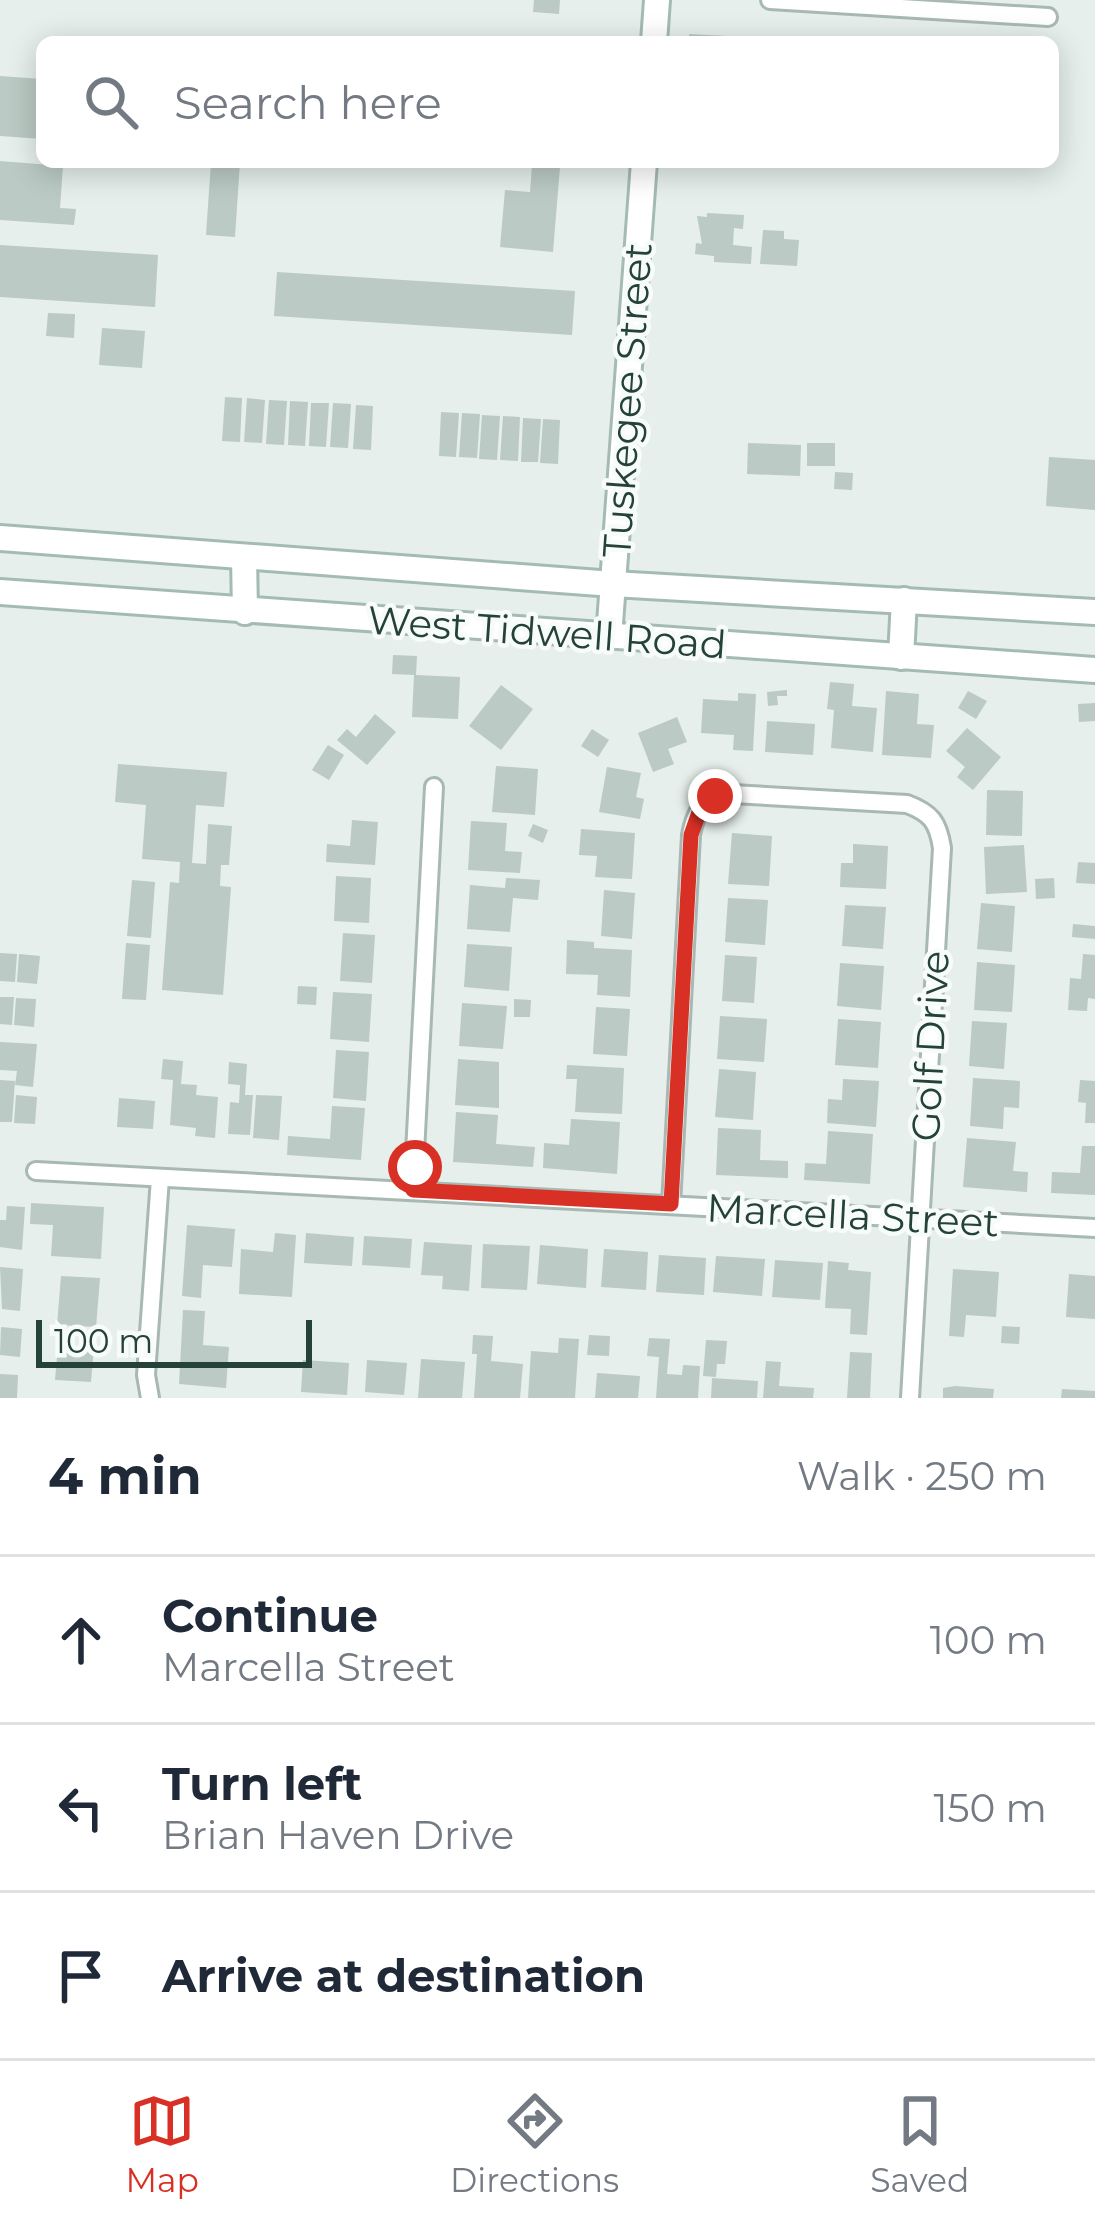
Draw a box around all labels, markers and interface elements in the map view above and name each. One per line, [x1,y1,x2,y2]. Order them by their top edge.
search box [36,36,1059,168]
icon: search [78,69,144,135]
text: Search here [174,75,442,130]
street label: Tuskegee Street [592,241,662,559]
street label: West Tidwell Road [366,596,728,668]
route end [688,769,742,823]
street label: Golf Drive [901,950,959,1142]
route start [388,1140,442,1194]
street label: Marcella Street [706,1183,1000,1247]
scale bar [36,1314,312,1367]
text: 100 m [54,1321,153,1361]
text: 4 min [48,1445,202,1507]
text: Walk · 250 m [797,1452,1047,1500]
text: Continue [162,1588,378,1643]
icon: ahead [48,1607,114,1673]
text: 100 m [930,1616,1047,1664]
text: Marcella Street [162,1643,455,1691]
text: Turn left [162,1756,362,1811]
icon: left [48,1775,114,1841]
text: 150 m [933,1784,1047,1832]
text: Brian Haven Drive [162,1811,514,1859]
icon: arrive [48,1943,114,2009]
text: Arrive at destination [162,1948,645,2003]
tab: Map [126,2088,199,2200]
tab: Directions [450,2088,619,2200]
tab: Saved [870,2088,969,2200]

